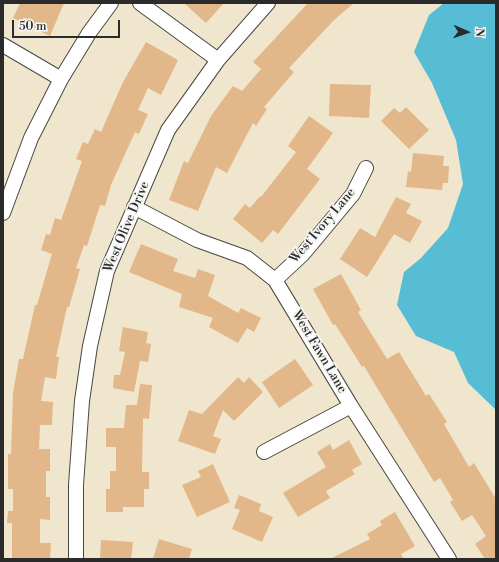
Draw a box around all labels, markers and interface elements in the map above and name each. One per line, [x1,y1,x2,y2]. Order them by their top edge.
scale bar [14,12,122,38]
north arrow [447,12,487,52]
text: 50 m [19,19,47,34]
text: N [472,28,486,37]
street label: West Olive Drive [101,179,153,275]
street label: West Ivory Lane [287,185,359,267]
street label: West Fawn Lane [288,308,350,396]

